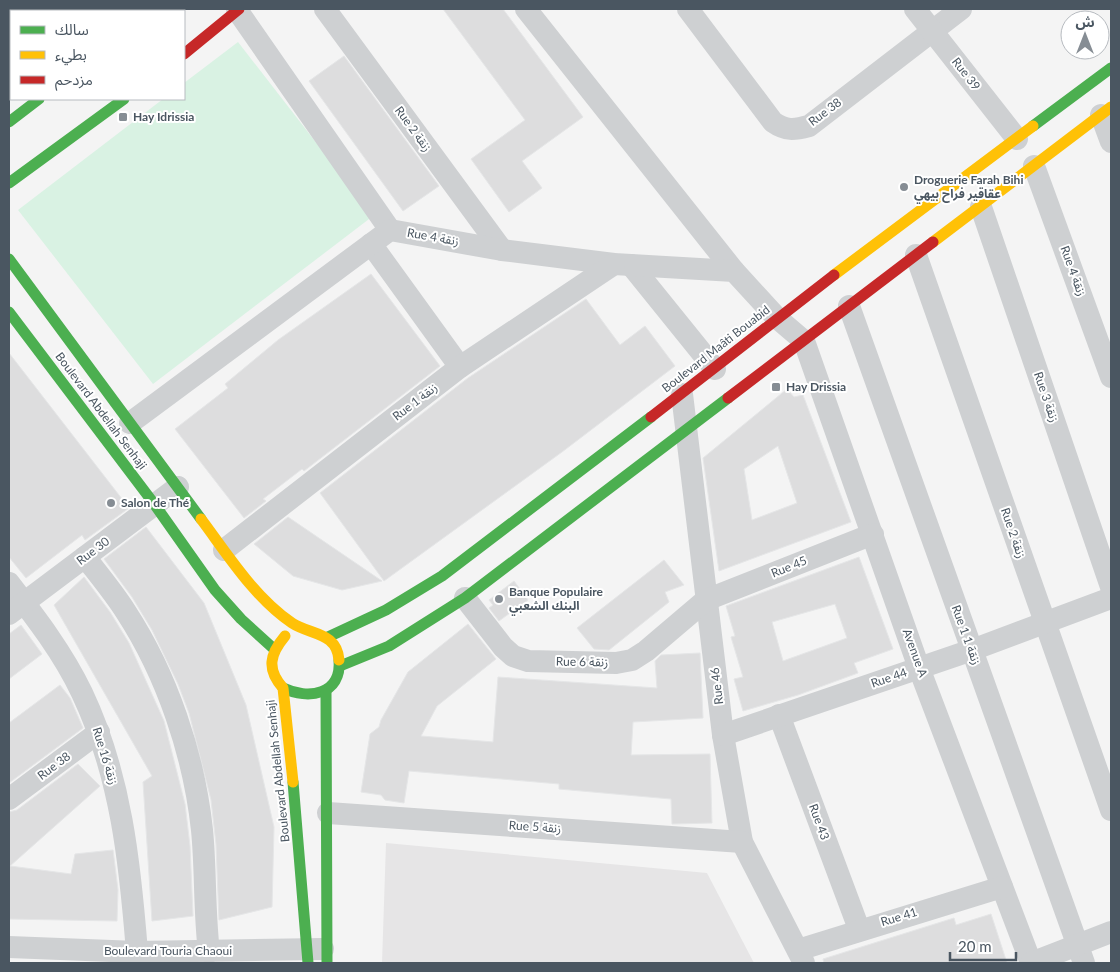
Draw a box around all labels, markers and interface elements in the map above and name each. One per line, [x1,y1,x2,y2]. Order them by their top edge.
legend [10,10,185,100]
north arrow [1060,10,1110,60]
text: ش [1075,13,1095,30]
text: سالك [55,20,89,38]
text: بطيء [55,45,87,66]
street label: Rue 39 [949,54,984,93]
text: مزدحم [55,70,93,91]
street label: Rue 38 [805,94,844,129]
street label: Rue 2 زنقة [392,103,435,154]
place label: Hay Idrissia [133,109,194,124]
marker: Hay Idrissia [117,111,129,123]
place label: Droguerie Farah Bihi عقاقير فراح بيهي [914,172,1023,204]
marker: Droguerie Farah Bihi عقاقير فراح بيهي [898,181,910,193]
street label: Rue 4 زنقة [406,225,460,248]
street label: Rue 4 زنقة [1057,244,1089,298]
street label: Boulevard Maâti Bouabid [659,302,773,395]
street label: Boulevard Abdellah Senhaji [52,349,150,472]
street label: Rue 3 زنقة [1031,370,1062,424]
place label: Hay Drissia [786,379,846,394]
street label: Rue 1 زنقة [389,380,440,424]
marker: Hay Drissia [770,381,782,393]
place label: Salon de Thé [121,495,190,510]
marker: Salon de Thé [105,497,117,509]
street label: Rue 2 زنقة [998,506,1029,560]
street label: Rue 30 [73,533,112,568]
street label: Rue 45 [769,553,809,580]
place label: Banque Populaire البنك الشعبي [509,584,604,616]
marker: Banque Populaire البنك الشعبي [493,593,505,605]
street label: Rue 1 زنقة 1 [949,603,984,667]
street label: Avenue A [900,627,931,680]
street label: Rue 6 زنقة [556,654,608,669]
street label: Rue 44 [869,664,909,691]
street label: Rue 46 [707,667,726,705]
street label: Boulevard Abdellah Senhaji [263,699,292,843]
street label: Rue 16 زنقة [90,725,121,786]
street label: Rue 38 [34,748,73,783]
street label: Rue 43 [806,802,833,842]
street label: Rue 5 زنقة [508,817,562,836]
street label: Rue 41 [879,904,919,929]
scale bar [950,930,1016,962]
text: 20 m [958,937,992,955]
street label: Boulevard Touria Chaoui [104,943,232,958]

